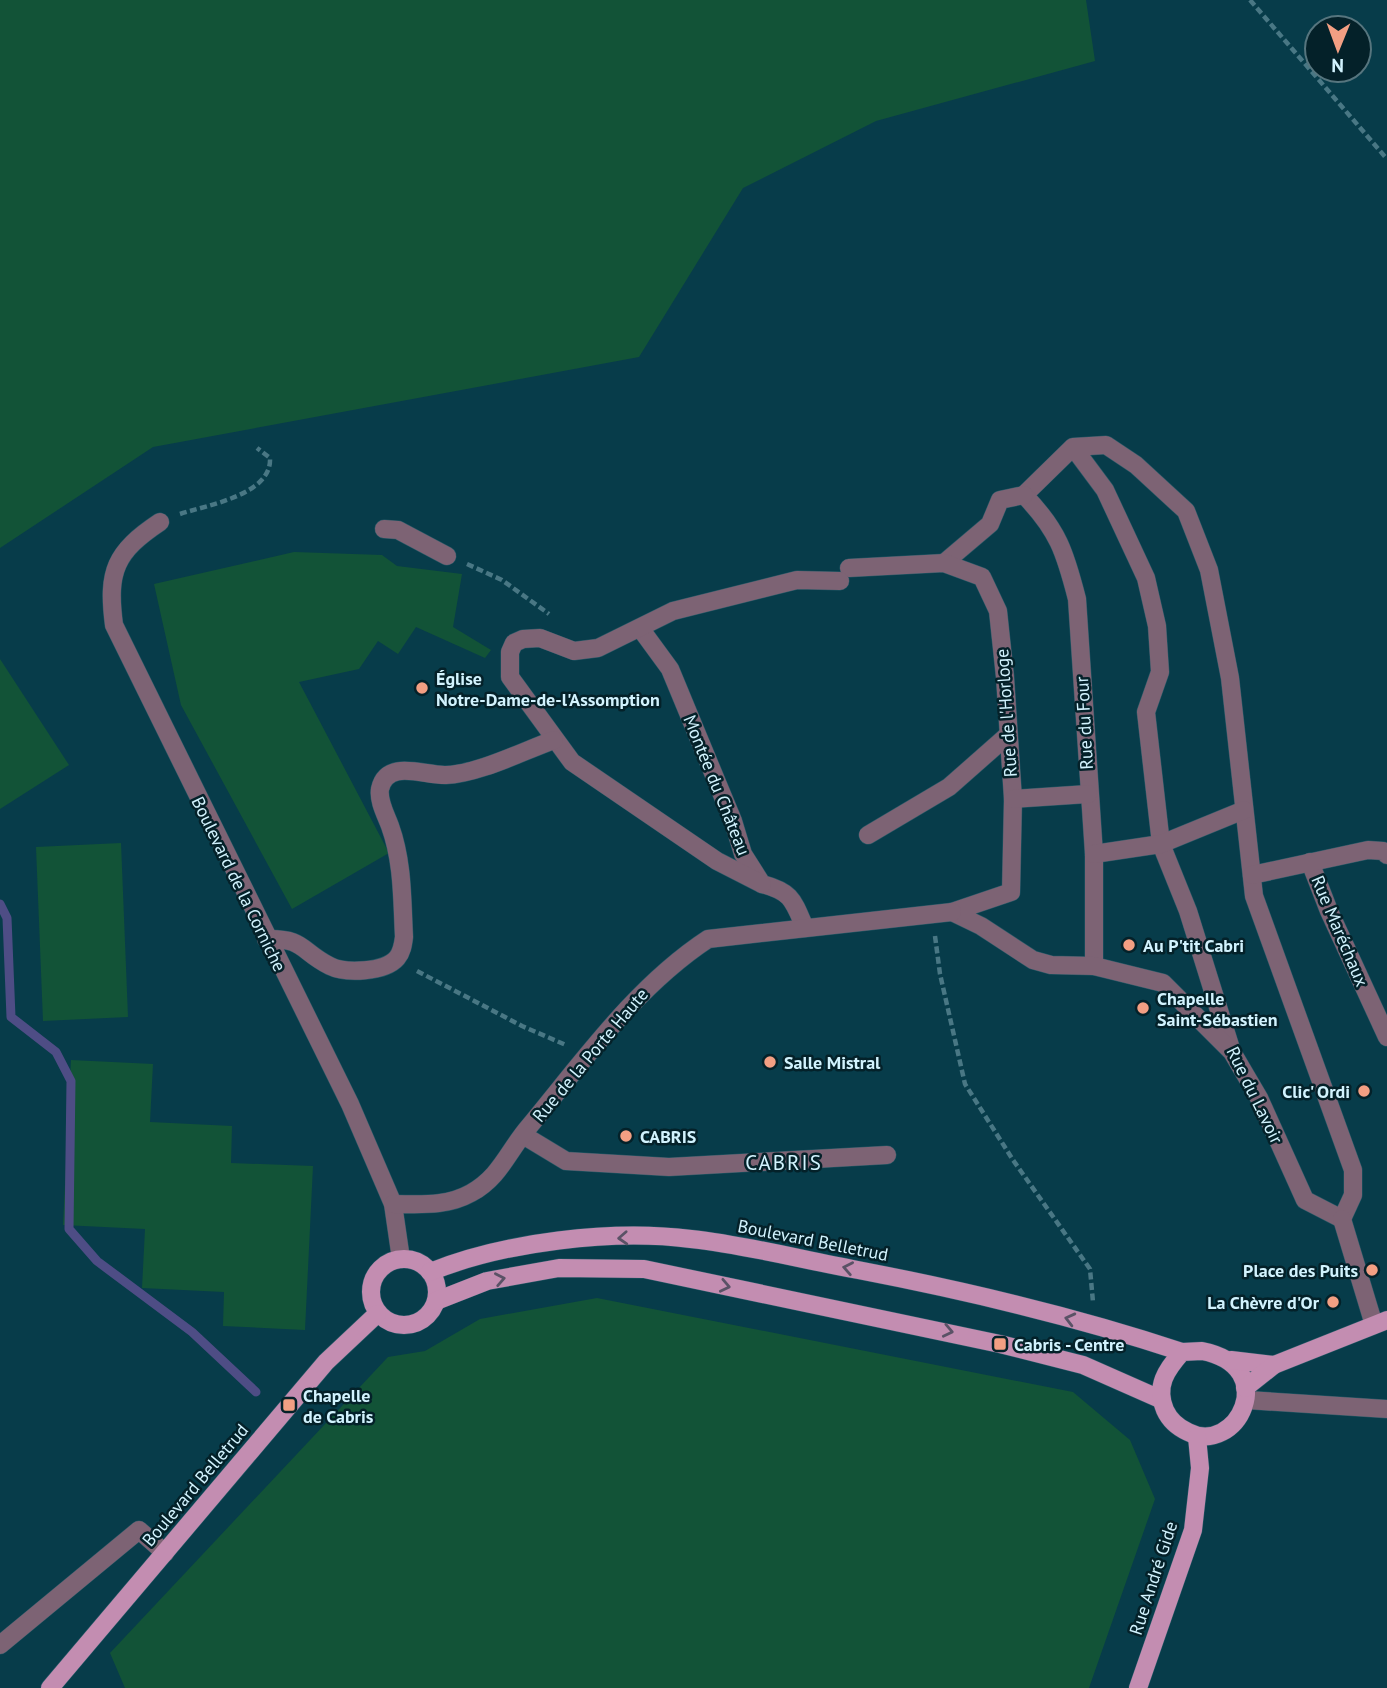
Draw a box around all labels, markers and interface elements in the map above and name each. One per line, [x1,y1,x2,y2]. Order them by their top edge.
north arrow [1303,14,1373,84]
text: N [1331,54,1344,78]
street label: Rue de l'Horloge [990,648,1022,778]
place label: Église Notre-Dame-de-l'Assomption [436,667,660,711]
street label: Rue du Four [1070,676,1098,770]
marker: Église Notre-Dame-de-l'Assomption [414,680,430,696]
street label: Montée du Château [678,711,756,859]
street label: Boulevard de la Corniche [187,793,291,975]
street label: Rue Maréchaux [1306,872,1374,990]
place label: Au P'tit Cabri [1143,934,1244,957]
marker: Au P'tit Cabri [1121,937,1137,953]
street label: Rue de la Porte Haute [527,983,653,1127]
place label: Chapelle Saint-Sébastien [1157,987,1278,1031]
marker: Chapelle Saint-Sébastien [1135,1000,1151,1016]
street label: Rue du Lavoir [1222,1043,1288,1147]
place label: Salle Mistral [784,1051,881,1074]
marker: Salle Mistral [762,1054,778,1070]
place label: Clic' Ordi [1282,1080,1350,1103]
marker: Clic' Ordi [1356,1083,1372,1099]
place label: CABRIS [640,1125,696,1148]
marker: CABRIS [618,1128,634,1144]
district label: CABRIS [745,1149,823,1176]
street label: Boulevard Belletrud [736,1214,890,1266]
one-way arrow [618,1230,629,1245]
place label: Place des Puits [1243,1259,1358,1282]
one-way arrow [842,1262,854,1277]
marker: Place des Puits [1364,1262,1380,1278]
one-way arrow [494,1272,506,1287]
one-way arrow [719,1277,731,1292]
place label: La Chèvre d'Or [1207,1291,1320,1314]
marker: La Chèvre d'Or [1325,1294,1341,1310]
one-way arrow [1064,1313,1076,1327]
one-way arrow [942,1323,954,1338]
place label: Cabris - Centre [1014,1333,1124,1356]
marker: Cabris - Centre [992,1336,1008,1352]
place label: Chapelle de Cabris [303,1384,374,1428]
marker: Chapelle de Cabris [281,1397,297,1413]
street label: Boulevard Belletrud [137,1419,253,1551]
street label: Rue André Gide [1124,1518,1182,1638]

